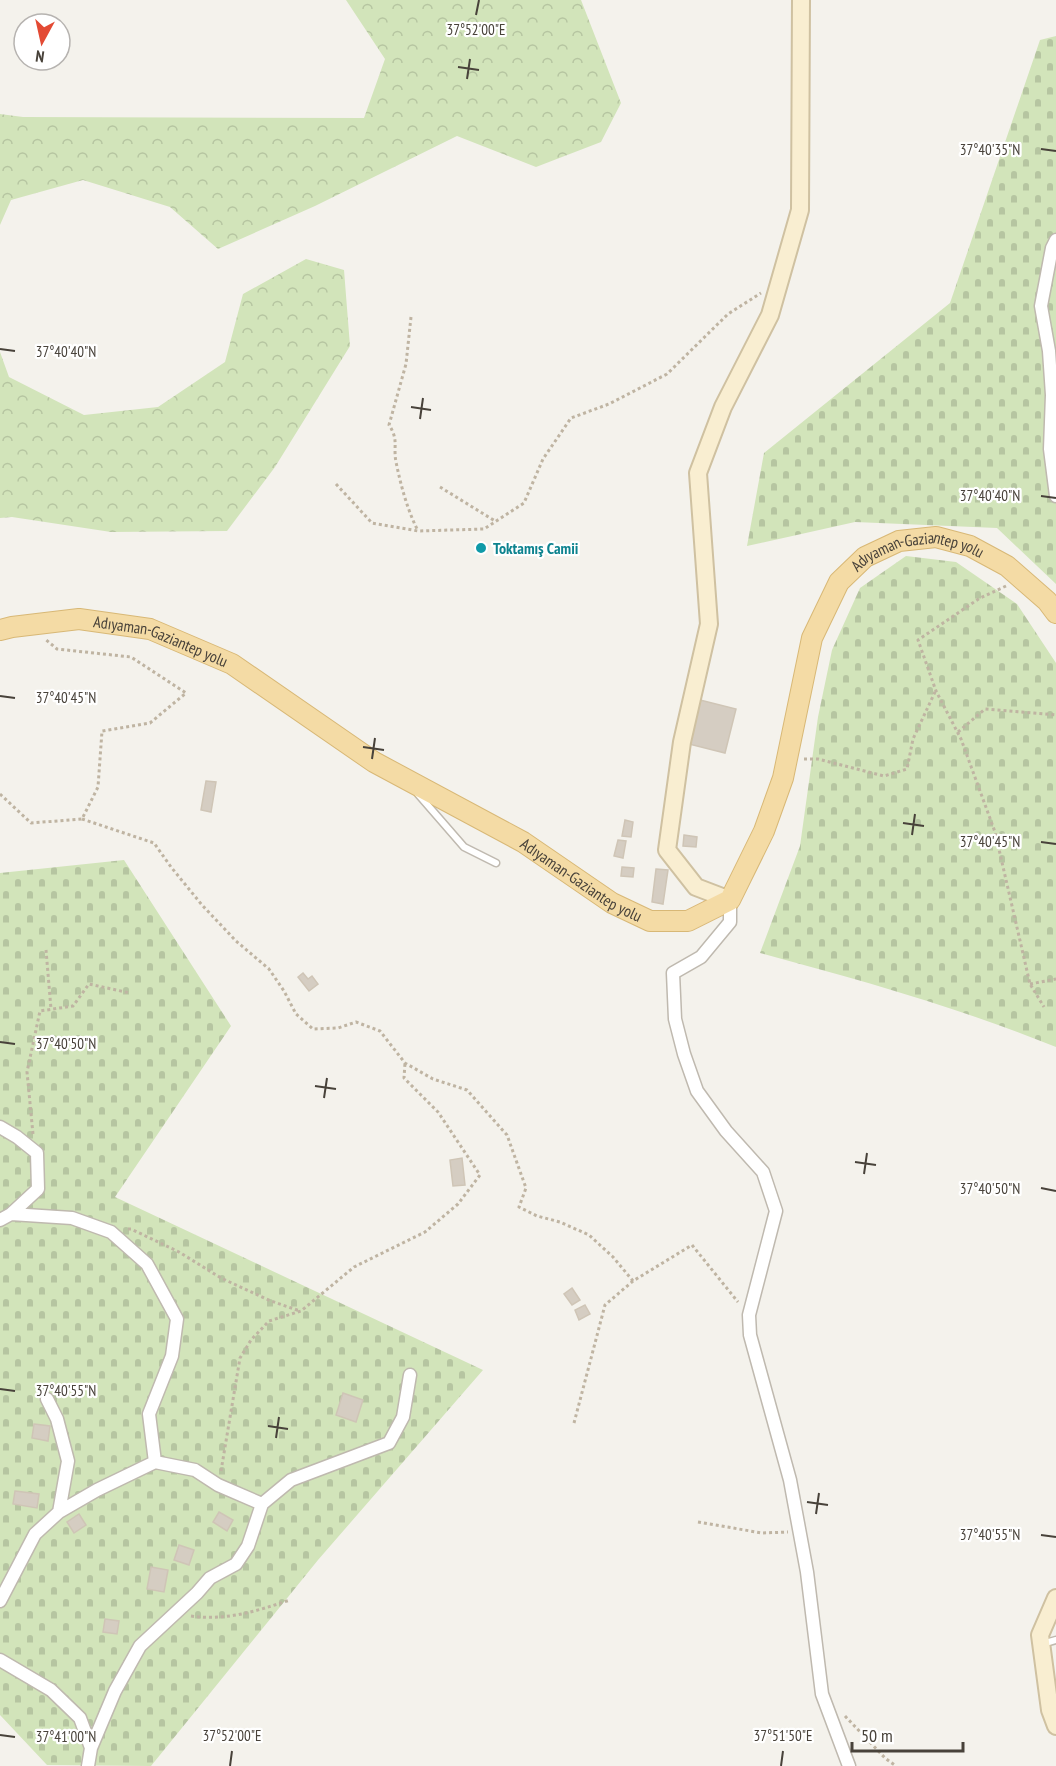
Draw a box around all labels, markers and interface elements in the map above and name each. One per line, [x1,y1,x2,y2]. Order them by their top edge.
north arrow [12,12,72,72]
text: 37°52'00"E [446,20,506,39]
text: N [34,46,46,67]
text: 37°40'35"N [960,140,1020,159]
text: 37°40'40"N [36,342,96,361]
text: 37°40'40"N [960,486,1020,505]
street label: Adıyaman-Gaziantep yolu [846,527,988,575]
place label: Toktamış Camii [493,538,579,558]
marker: Toktamış Camii [474,541,488,555]
street label: Adıyaman-Gaziantep yolu [92,611,231,671]
text: 37°40'45"N [36,688,96,707]
text: 37°40'45"N [960,832,1020,851]
street label: Adıyaman-Gaziantep yolu [517,833,645,926]
text: 37°40'50"N [36,1034,96,1053]
text: 37°40'50"N [960,1179,1020,1198]
text: 37°40'55"N [36,1381,96,1400]
text: 37°40'55"N [960,1525,1020,1544]
scale bar [852,1715,963,1753]
text: 50 m [861,1724,893,1747]
text: 37°52'00"E [202,1726,262,1745]
text: 37°51'50"E [753,1726,813,1745]
text: 37°41'00"N [36,1727,96,1746]

